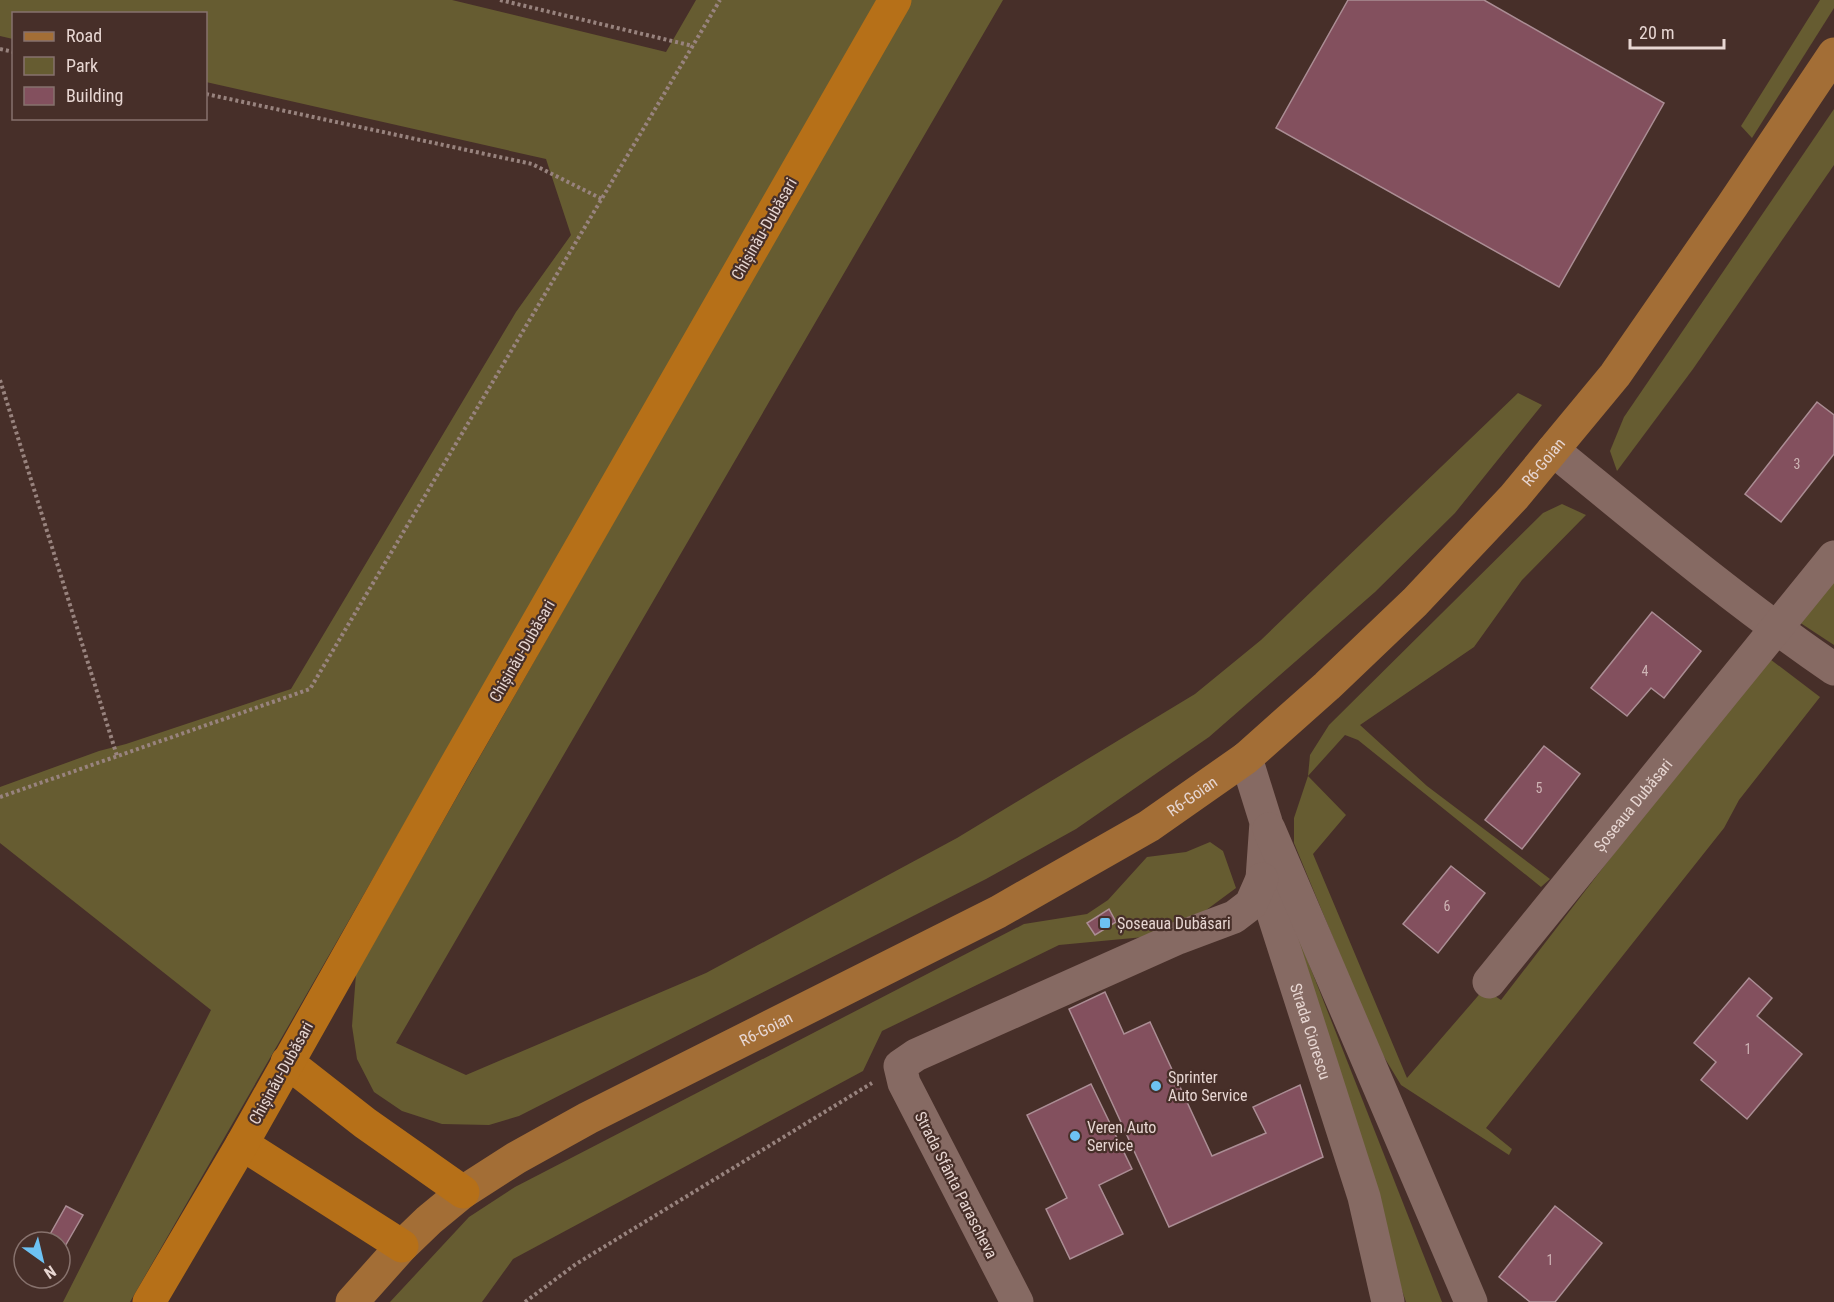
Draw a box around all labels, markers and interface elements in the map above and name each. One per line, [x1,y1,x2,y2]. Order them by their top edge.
legend [12,12,207,120]
scale bar [1630,12,1724,50]
text: 20 m [1639,22,1674,43]
text: Road [66,25,102,46]
text: Park [66,55,98,76]
text: Building [66,85,123,106]
street label: Chișinău-Dubăsari [727,175,802,284]
street label: R6-Goian [1518,434,1569,490]
house number: 3 [1794,456,1800,472]
street label: Chișinău-Dubăsari [485,597,560,706]
house number: 4 [1642,663,1649,679]
street label: Șoseaua Dubăsari [1589,755,1676,856]
street label: R6-Goian [1163,772,1221,820]
house number: 5 [1536,780,1543,796]
house number: 6 [1444,898,1451,914]
place label: Șoseaua Dubăsari [1117,914,1231,934]
marker: Șoseaua Dubăsari [1098,916,1112,930]
street label: Strada Ciorescu [1286,981,1335,1082]
street label: R6-Goian [736,1007,796,1050]
street label: Chișinău-Dubăsari [245,1018,318,1128]
house number: 1 [1745,1041,1751,1057]
place label: Sprinter Auto Service [1168,1068,1247,1105]
marker: Sprinter Auto Service [1149,1079,1163,1093]
street label: Strada Sfânta Parascheva [911,1108,1001,1262]
place label: Veren Auto Service [1087,1118,1156,1155]
marker: Veren Auto Service [1068,1129,1082,1143]
north arrow [12,1230,72,1290]
house number: 1 [1547,1252,1553,1268]
text: N [41,1261,59,1283]

